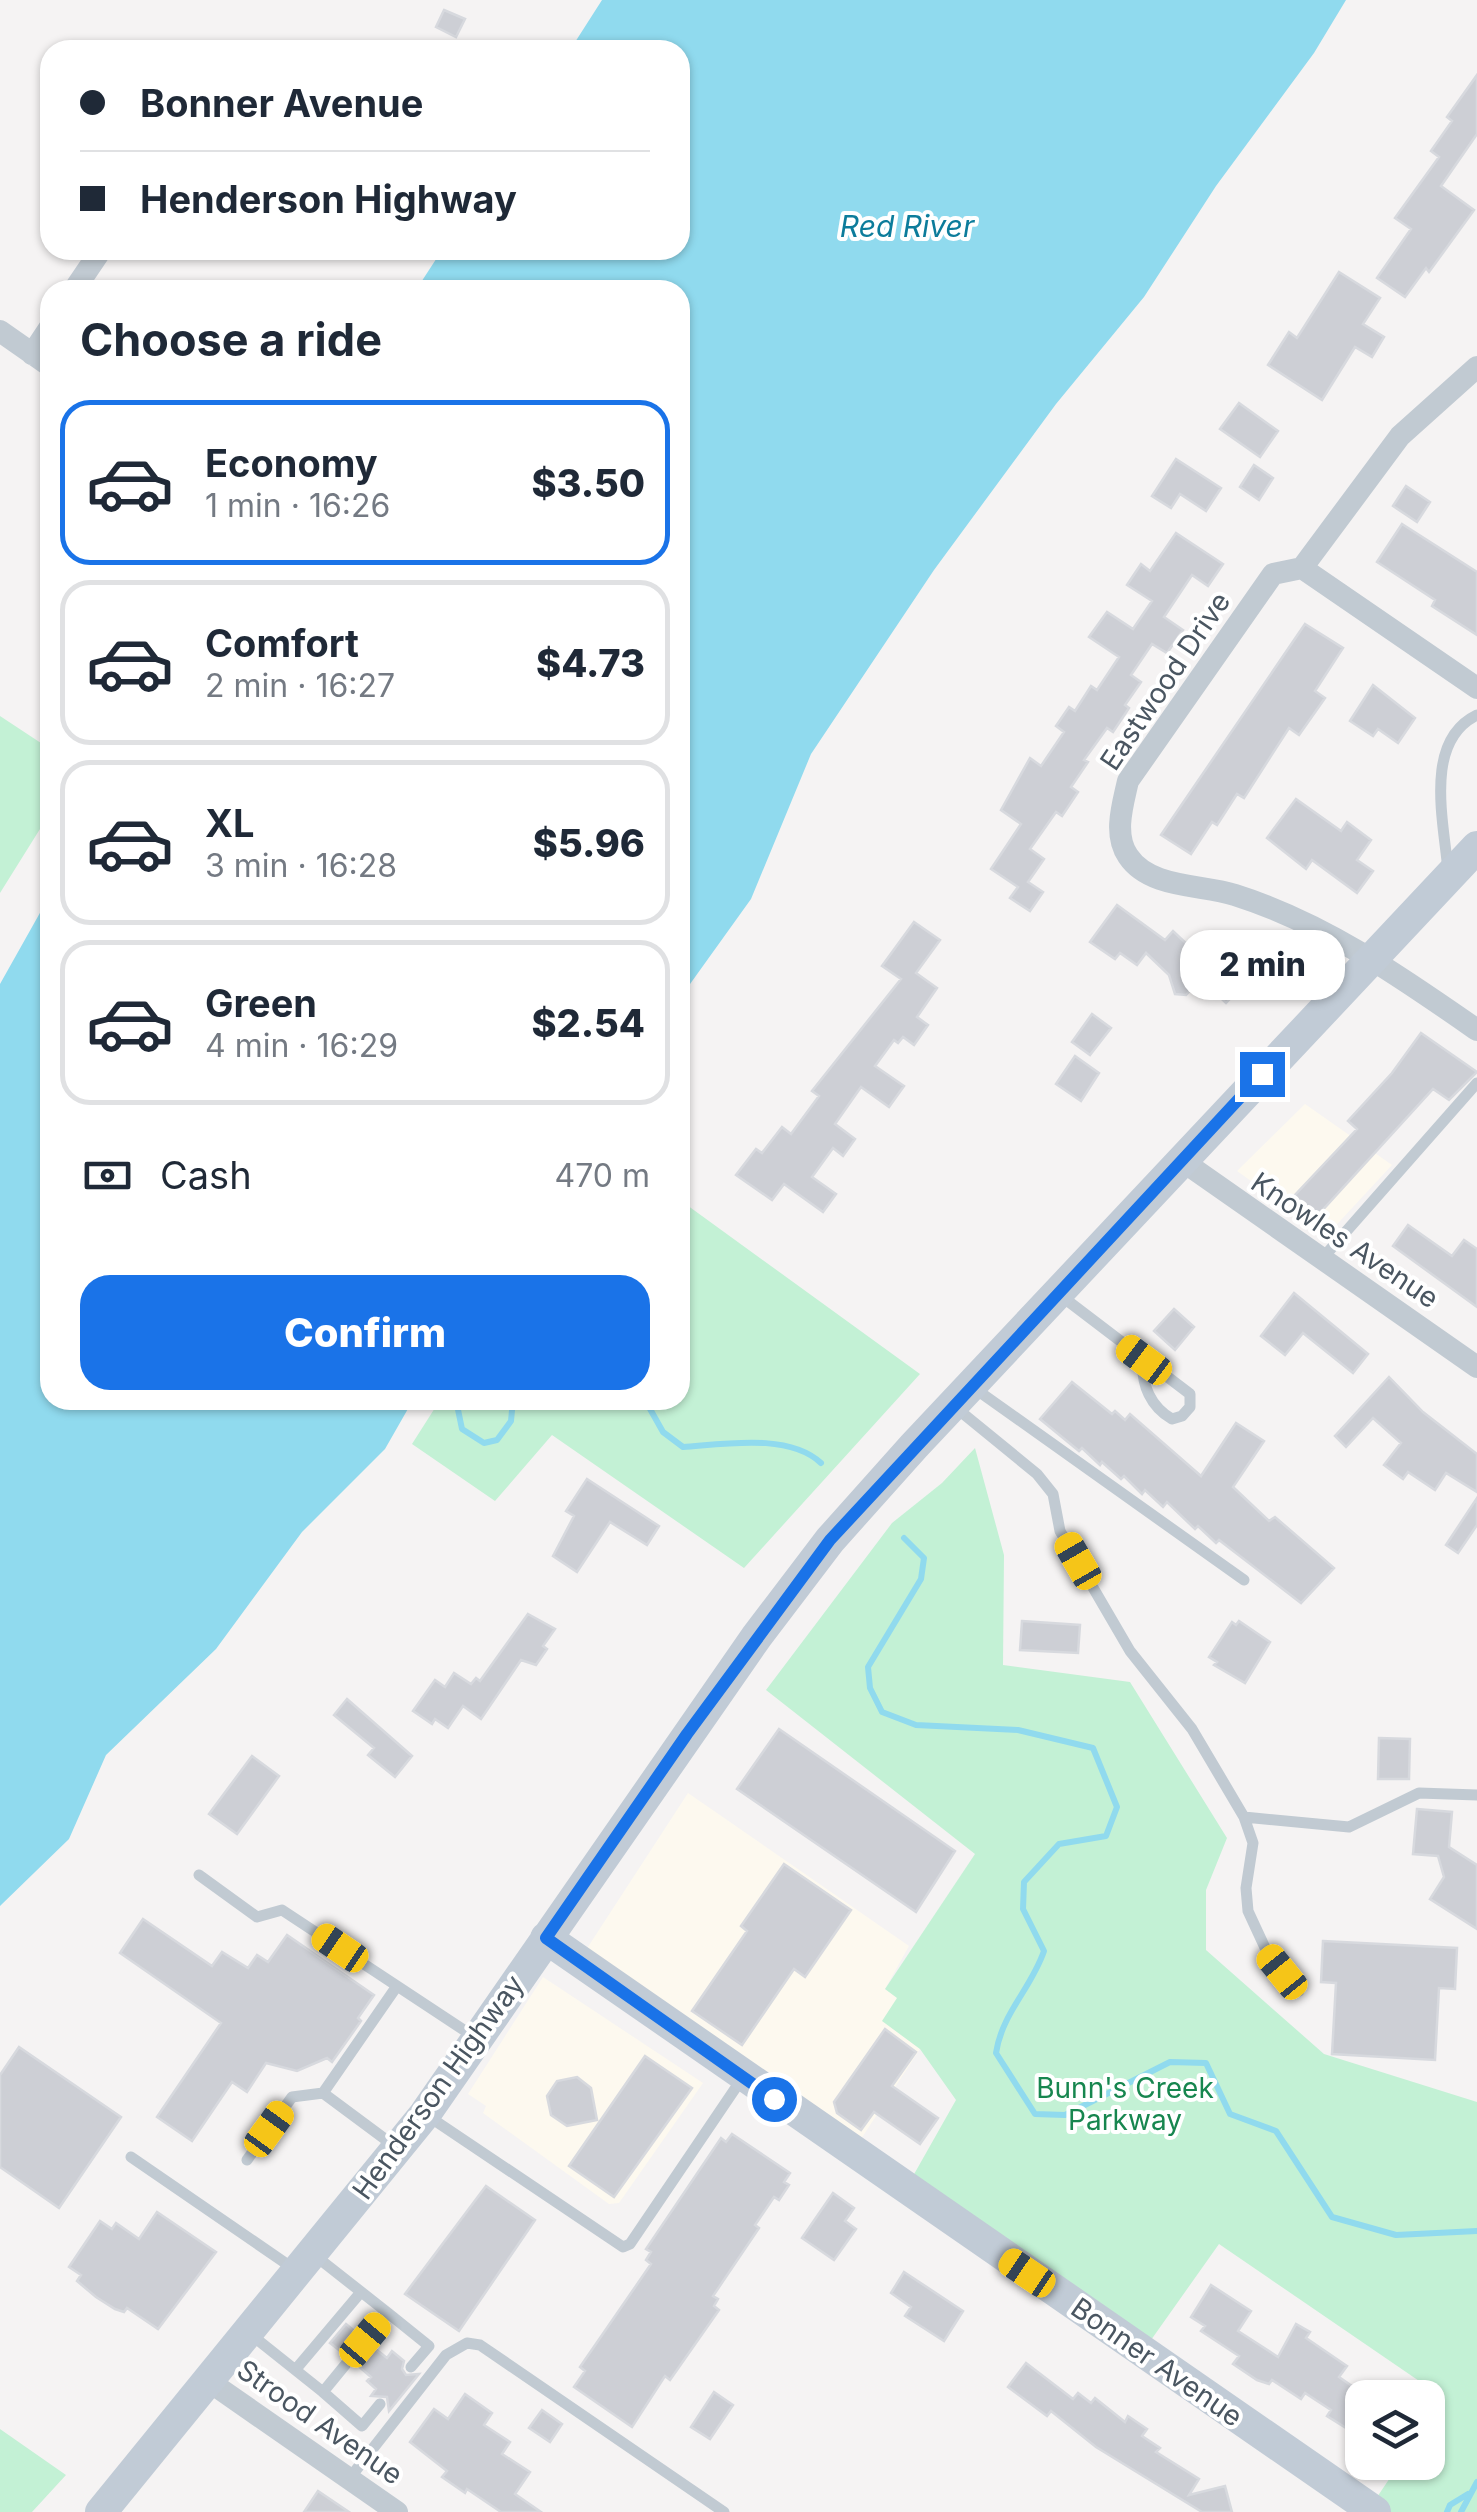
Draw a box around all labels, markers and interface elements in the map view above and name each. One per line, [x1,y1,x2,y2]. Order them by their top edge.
text: Bonner Avenue [140,80,423,126]
text: Henderson Highway [140,176,517,222]
water label: Red River [840,208,975,244]
text: Choose a ride [80,312,382,367]
icon: car [85,438,175,528]
text: Economy [205,440,378,486]
text: $3.50 [531,460,645,506]
text: 1 min · 16:26 [205,486,390,525]
street label: Eastwood Drive [1093,586,1237,776]
icon: car [85,618,175,708]
text: Comfort [205,620,359,666]
text: $4.73 [536,640,645,686]
text: 2 min · 16:27 [205,666,395,705]
icon: car [85,798,175,888]
text: XL [205,800,255,846]
text: $5.96 [533,820,645,866]
text: 3 min · 16:28 [205,846,397,885]
callout: 2 min [1180,929,1344,999]
text: 2 min [1219,945,1306,984]
icon: car [85,978,175,1068]
text: Green [205,980,317,1026]
text: $2.54 [531,1000,645,1046]
text: 4 min · 16:29 [205,1026,398,1065]
route end [1240,1052,1285,1097]
icon: cash [80,1148,135,1203]
text: Cash [160,1152,252,1198]
text: 470 m [555,1156,650,1195]
street label: Knowles Avenue [1245,1165,1445,1315]
button: Confirm [80,1275,650,1390]
car [1111,1330,1177,1390]
car [1050,1528,1106,1594]
car [307,1919,373,1977]
car [1251,1939,1313,2005]
street label: Henderson Highway [345,1968,531,2206]
park label: Bunn's Creek Parkway [1036,2071,1214,2137]
route start [752,2077,797,2122]
car [239,2096,299,2162]
car [994,2244,1060,2302]
street label: Bonner Avenue [1065,2290,1249,2434]
car [334,2307,396,2373]
street label: Strood Avenue [231,2352,409,2492]
map controls [1345,2380,1445,2480]
button: layers [1345,2380,1445,2480]

